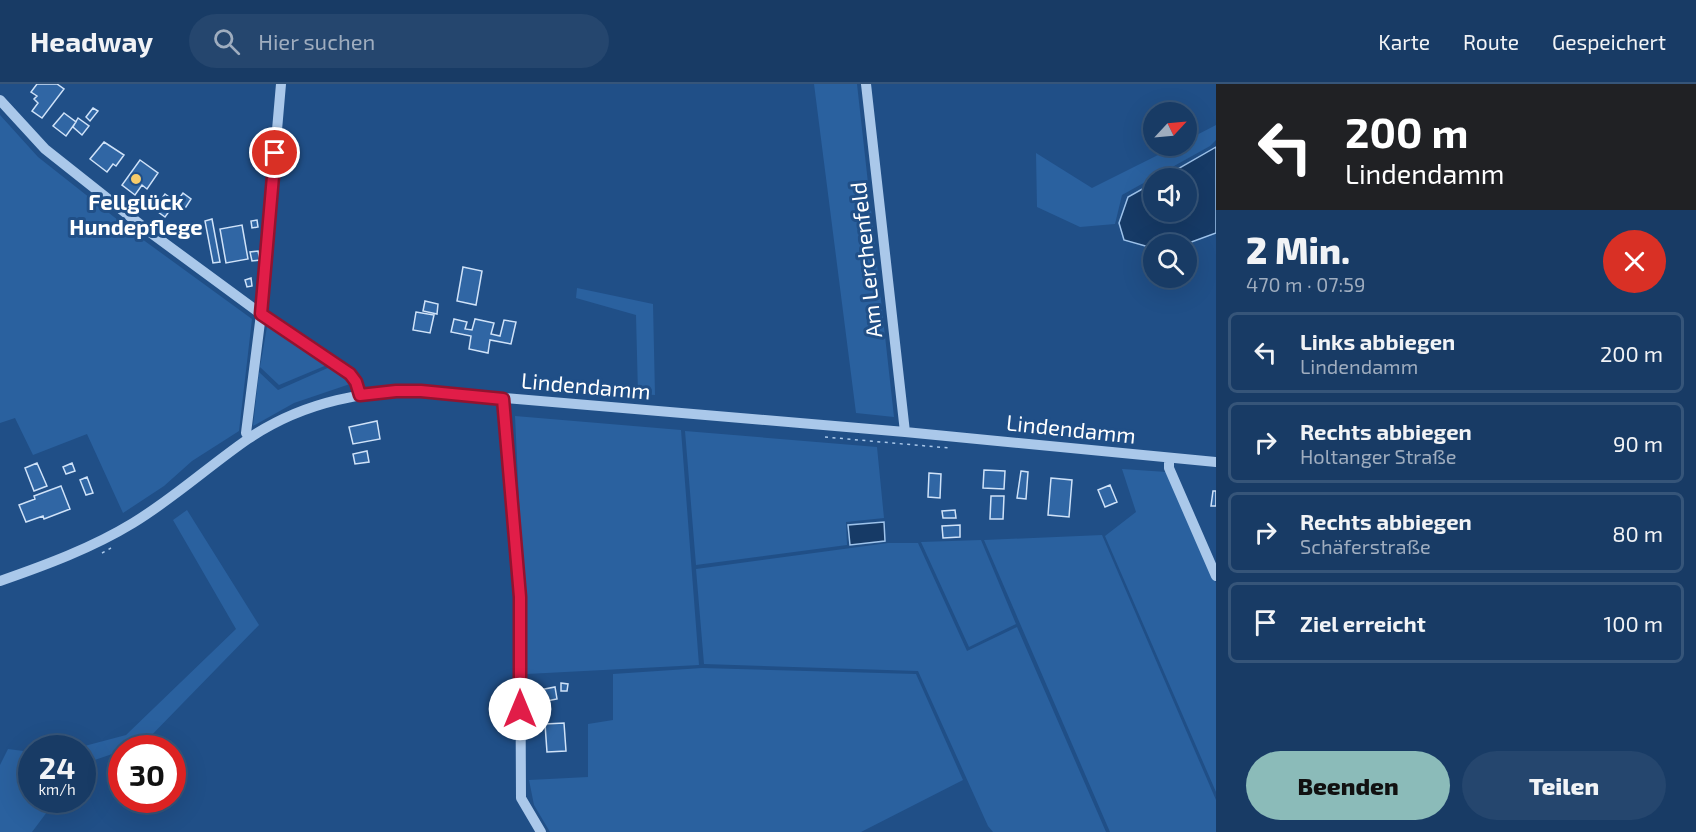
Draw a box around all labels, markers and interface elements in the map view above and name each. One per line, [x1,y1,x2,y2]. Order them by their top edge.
search box [189,14,609,68]
text: Headway [30,24,153,58]
icon: search [210,25,243,58]
text: Hier suchen [258,28,375,54]
text: Karte [1378,29,1430,54]
text: Route [1463,29,1519,54]
text: Gespeichert [1552,29,1666,54]
north arrow [1143,102,1197,156]
map controls [1143,102,1197,288]
text: 200 m [1345,106,1468,156]
icon: left [1246,108,1324,186]
pin [249,127,300,178]
icon: arrive [258,136,291,169]
text: Lindendamm [1345,157,1505,189]
button: sound [1143,168,1197,222]
marker: Fellglück Hundepflege [129,172,143,186]
street label: Am Lerchenfeld [844,181,886,339]
place label: Fellglück Hundepflege [69,188,203,239]
text: 2 Min. [1246,228,1350,271]
button: close [1603,230,1666,293]
button: search [1143,234,1197,288]
text: 470 m · 07:59 [1246,272,1365,296]
text: Links abbiegen [1300,328,1455,354]
icon: left [1249,336,1282,369]
text: 200 m [1600,340,1663,366]
text: Lindendamm [1300,354,1418,378]
street label: Lindendamm [520,366,652,404]
street label: Lindendamm [1005,408,1137,448]
text: Rechts abbiegen [1300,418,1472,444]
icon: right [1249,426,1282,459]
text: 90 m [1613,430,1663,456]
text: Holtanger Straße [1300,444,1457,468]
text: Rechts abbiegen [1300,508,1472,534]
icon: right [1249,516,1282,549]
text: 80 m [1612,520,1663,546]
text: Schäferstraße [1300,534,1431,558]
icon: arrive [1249,606,1282,639]
text: Ziel erreicht [1300,610,1426,636]
text: 100 m [1604,610,1663,636]
position arrow [488,677,552,741]
speed limit sign: 30 [108,735,186,813]
text: 24 [39,749,75,785]
button: Beenden [1246,751,1450,820]
button: Teilen [1462,751,1666,820]
text: km/h [38,780,76,798]

